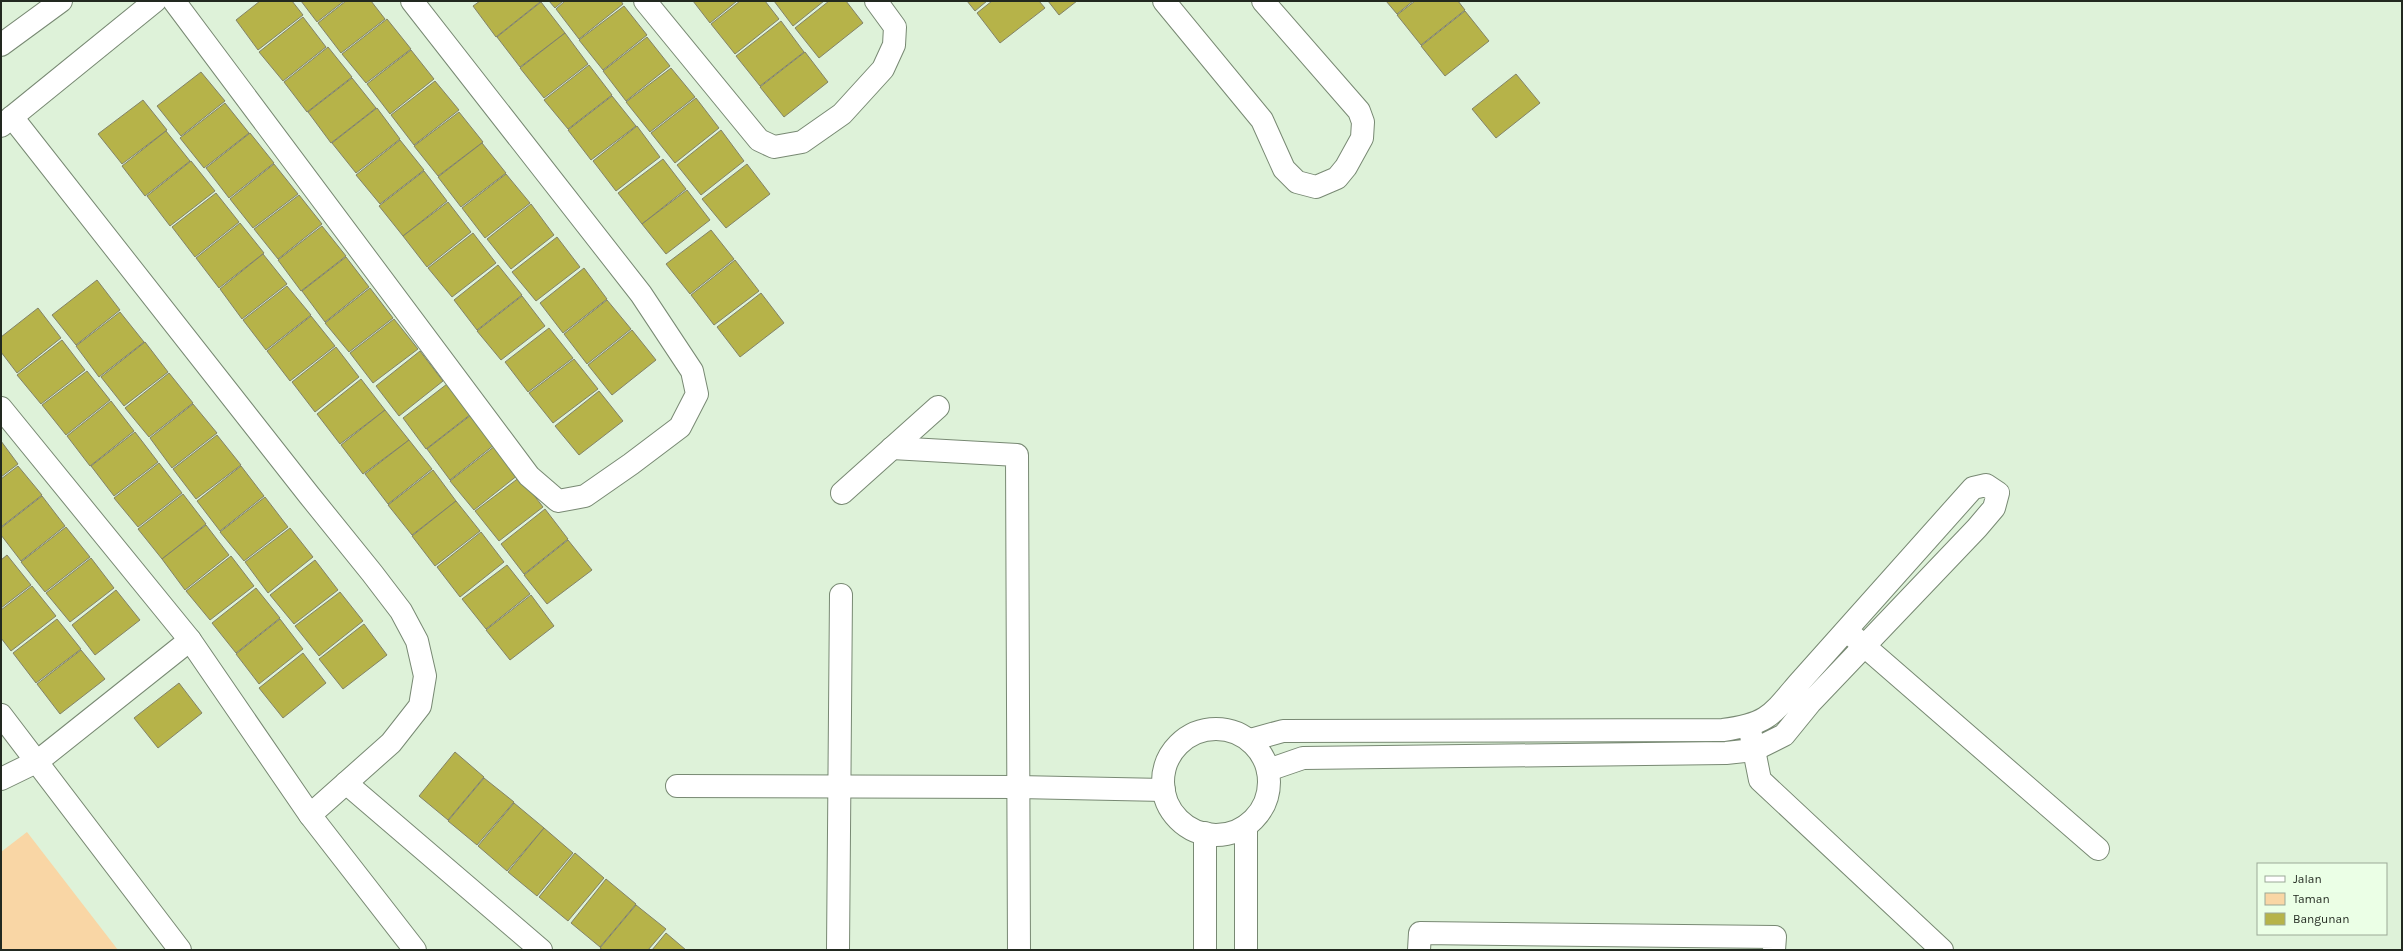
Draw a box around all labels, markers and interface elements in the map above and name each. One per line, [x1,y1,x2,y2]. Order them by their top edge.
legend [2257,863,2387,935]
text: Jalan [2293,872,2322,886]
text: Taman [2293,892,2330,906]
text: Bangunan [2293,912,2349,926]

